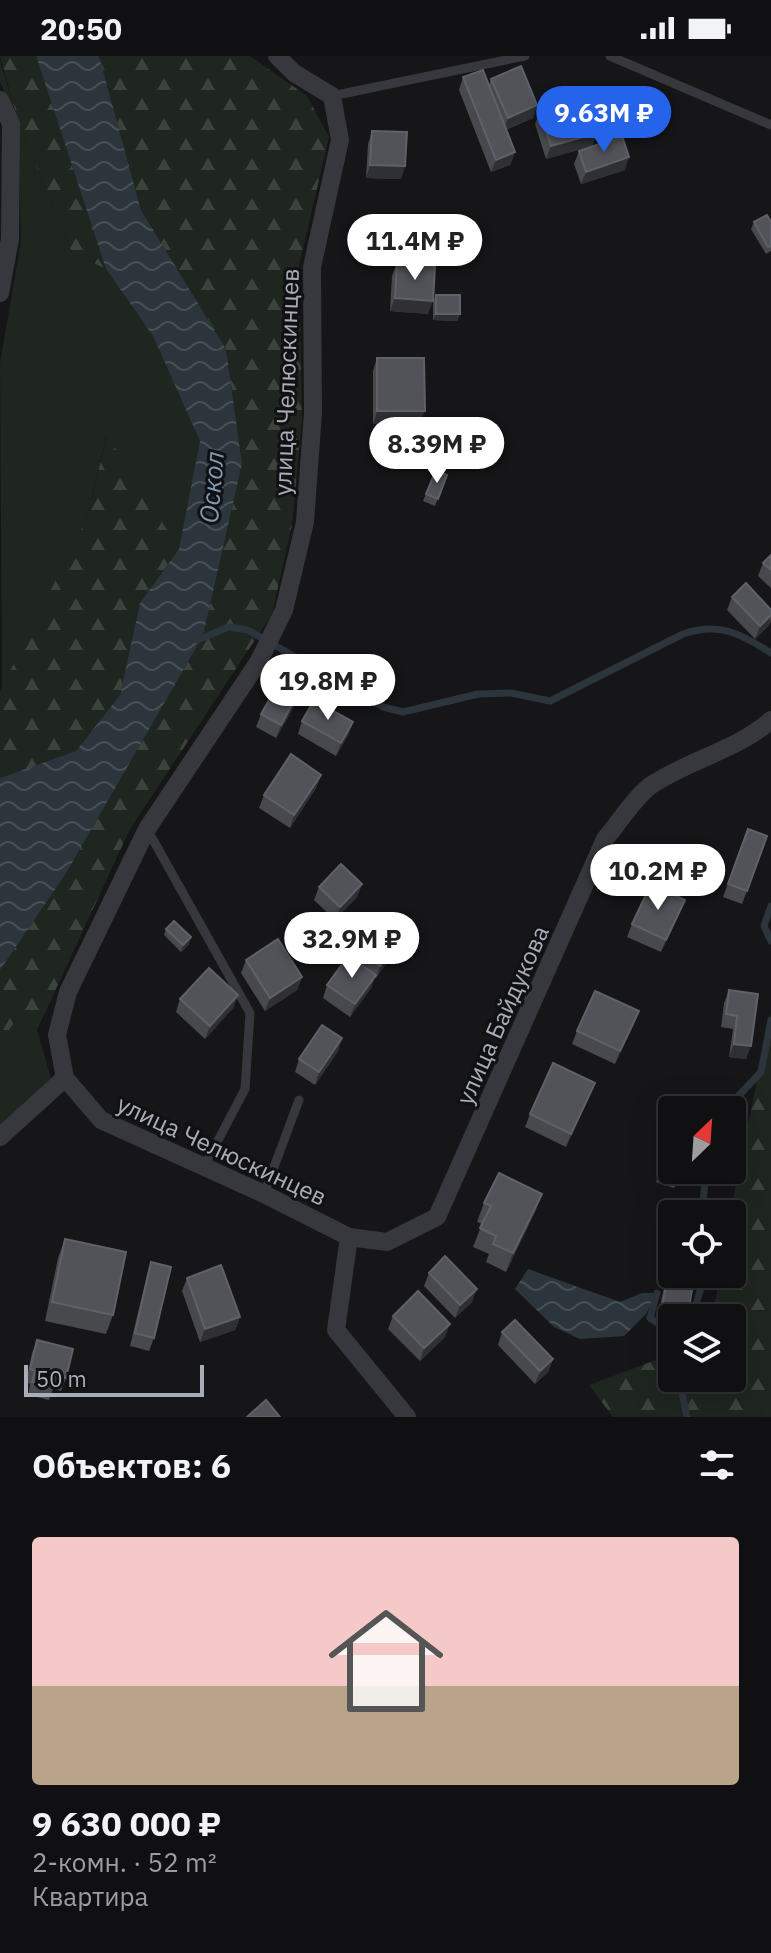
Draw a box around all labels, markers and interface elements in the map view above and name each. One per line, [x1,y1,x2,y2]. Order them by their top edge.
text: 20:50 [40,9,122,48]
pin: 9.63M ₽ [530,86,678,154]
text: 9.63M ₽ [554,95,654,129]
pin: 11.4M ₽ [341,214,489,282]
text: 11.4M ₽ [365,223,465,257]
street label: улица Челюскинцев [266,268,306,496]
pin: 8.39M ₽ [363,417,511,485]
text: 8.39M ₽ [387,426,487,460]
water label: Оскол [191,450,231,524]
pin: 19.8M ₽ [254,654,402,722]
text: 19.8M ₽ [278,663,378,697]
pin: 10.2M ₽ [584,844,732,912]
text: 10.2M ₽ [608,853,708,887]
pin: 32.9M ₽ [278,912,426,980]
street label: улица Байдукова [448,920,556,1110]
text: 32.9M ₽ [302,921,402,955]
street label: улица Челюскинцев [112,1087,332,1213]
north arrow [658,1096,746,1184]
map controls [658,1096,746,1392]
button: locate [658,1200,746,1288]
button: layers [658,1304,746,1392]
scale bar [24,1361,204,1397]
text: 50 m [36,1364,87,1393]
text: Объектов: 6 [32,1443,231,1487]
icon: filters [695,1443,739,1487]
icon: home [314,1589,458,1733]
text: 9 630 000 ₽ [32,1801,221,1845]
text: 2-комн. · 52 m² [32,1845,217,1879]
text: Квартира [32,1879,149,1913]

